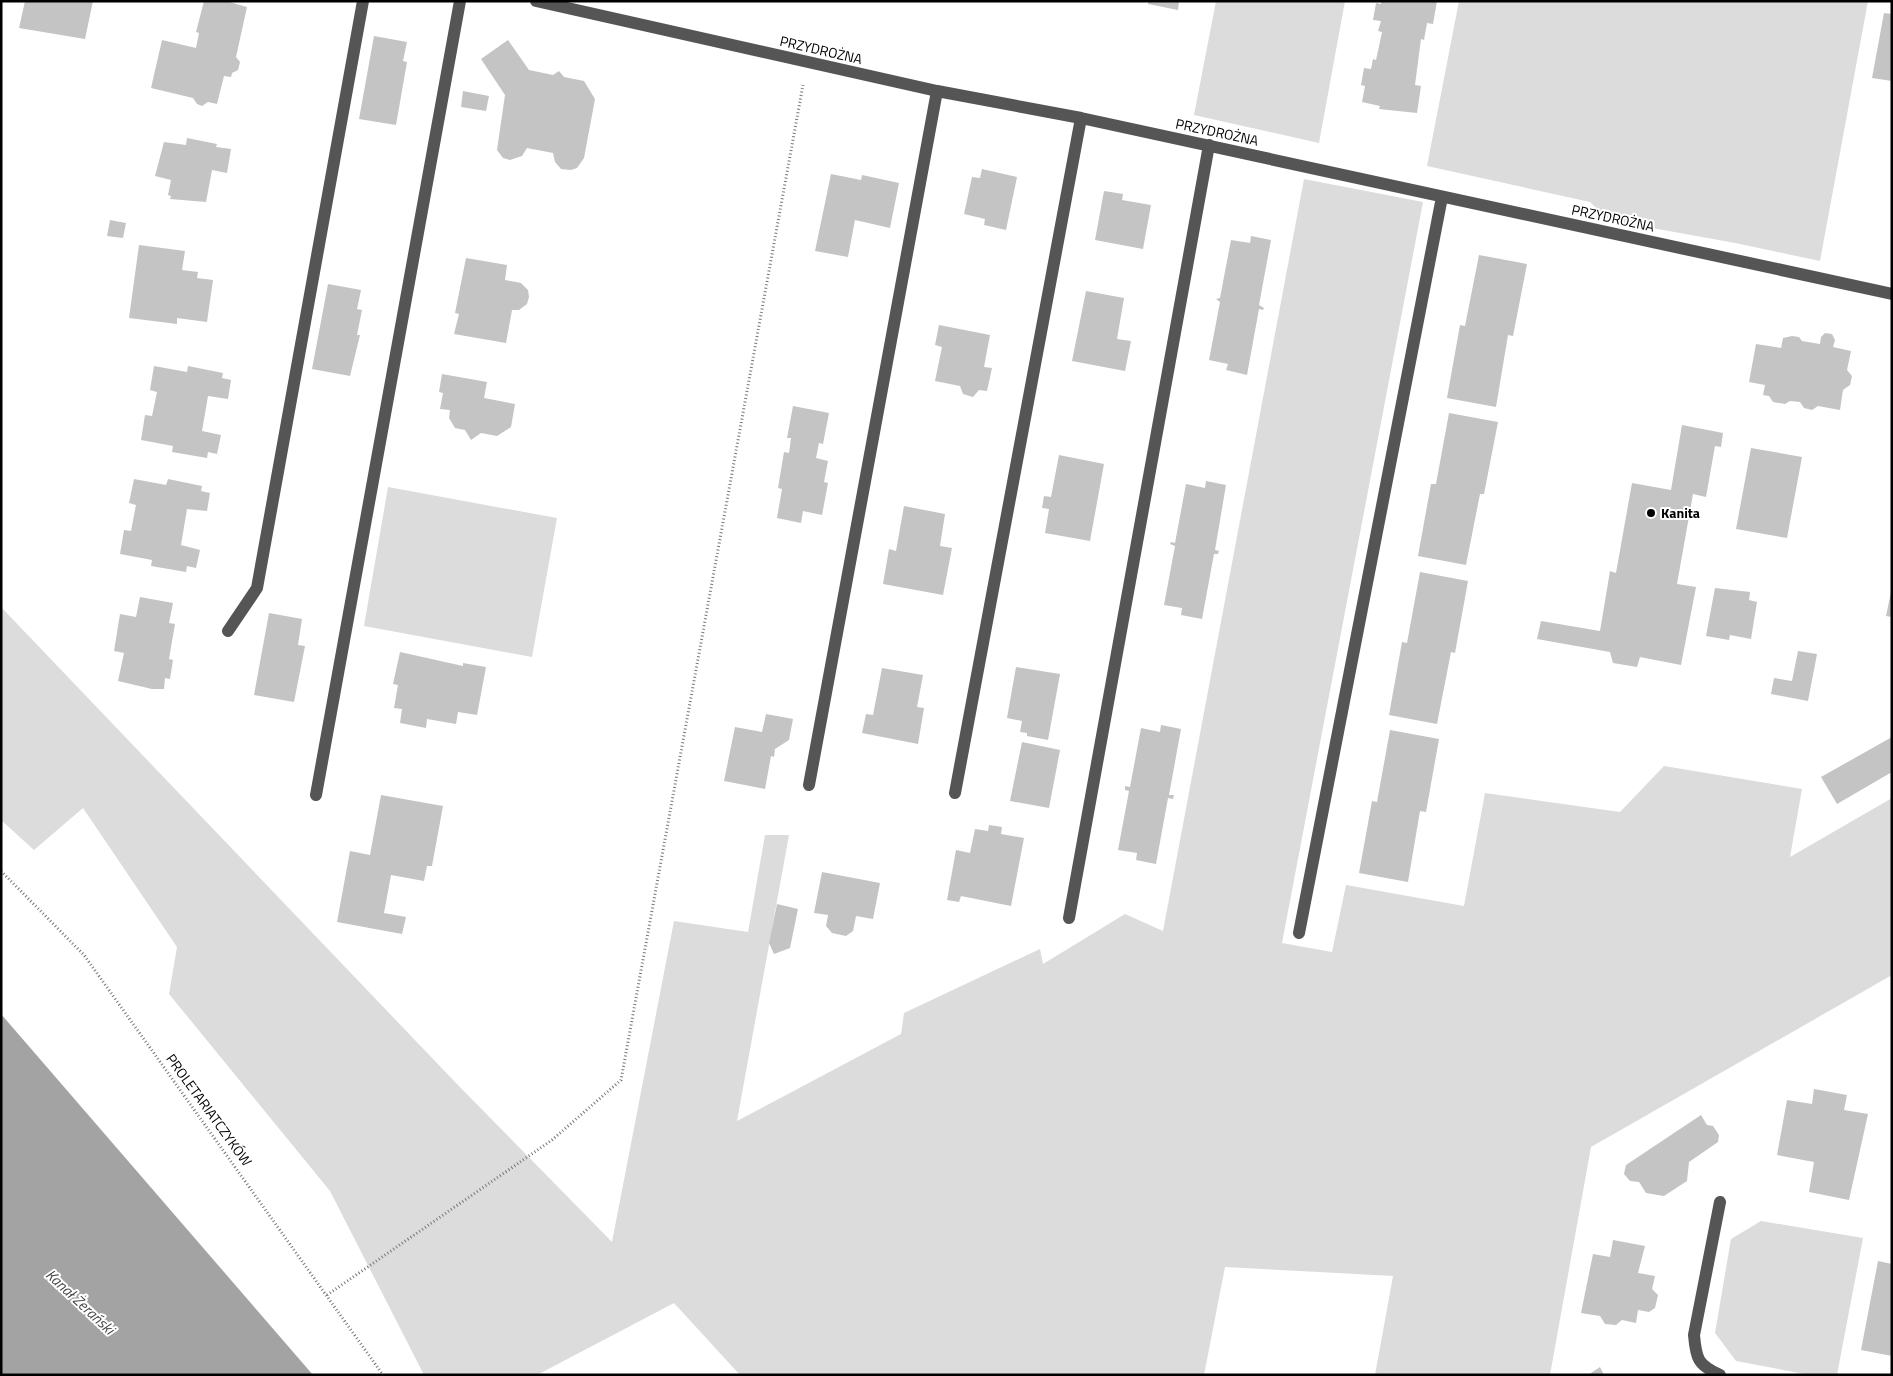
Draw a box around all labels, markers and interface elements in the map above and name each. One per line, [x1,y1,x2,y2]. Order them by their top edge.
street label: PRZYDROŻNA [778,30,865,69]
street label: PRZYDROŻNA [1174,112,1261,151]
street label: PRZYDROŻNA [1570,198,1657,237]
place label: Kanita [1661,502,1700,523]
marker: Kanita [1645,507,1657,519]
street label: PROLETARIATCZYKÓW [161,1049,257,1170]
water label: Kanał Żerański [41,1263,121,1341]

